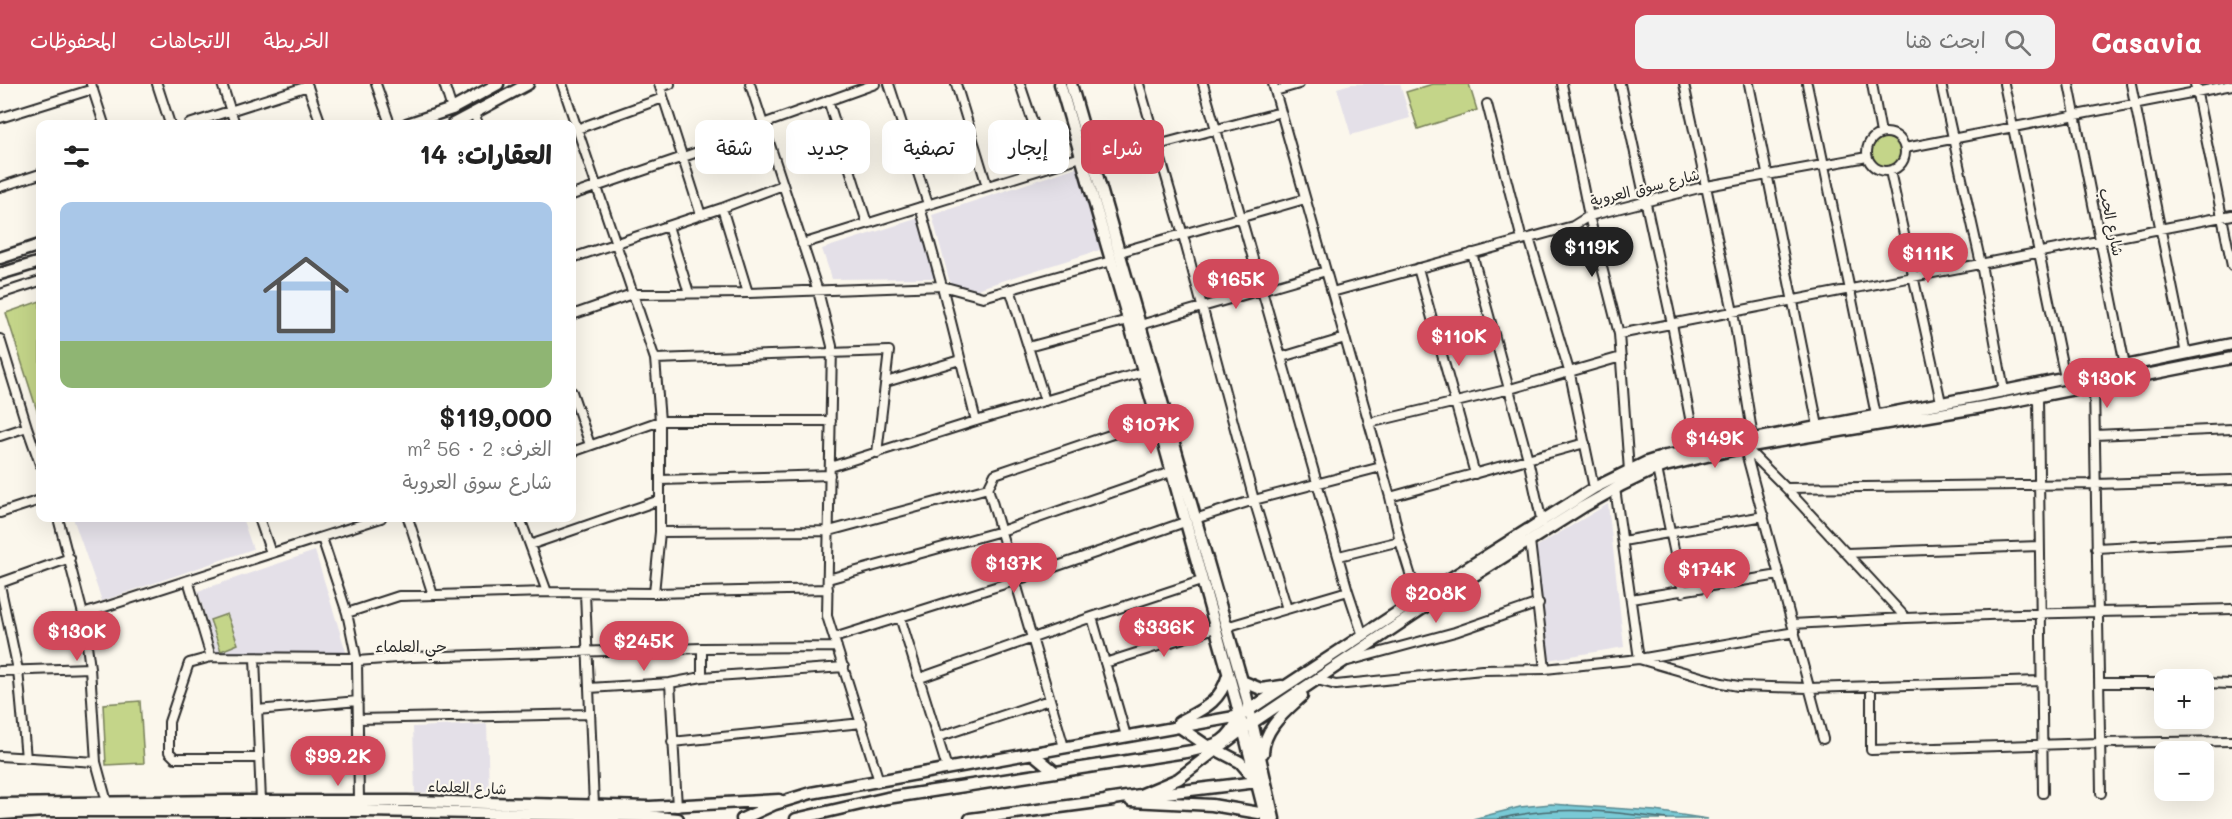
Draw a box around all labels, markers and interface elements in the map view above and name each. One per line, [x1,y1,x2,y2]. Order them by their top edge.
search box [1635,15,2055,69]
text: Casavia [2091,24,2202,60]
text: ابحث هنا [1905,25,1986,54]
text: المحفوظات [30,26,116,53]
text: الاتجاهات [149,26,231,53]
text: الخريطة [264,26,329,53]
icon: search [2001,26,2034,59]
chip: شقة [695,120,774,174]
chip: جديد [786,120,870,174]
chip: تصفية [882,120,976,174]
chip: إيجار [988,120,1069,174]
chip: شراء [1081,120,1164,174]
text: العقارات: 14 [419,137,552,171]
icon: filters [60,140,93,173]
street label: شارع سوق العروبة [1588,164,1702,211]
street label: شارع الحب [2094,186,2129,258]
pin: $119K [1550,227,1634,278]
text: $119K [1564,233,1620,259]
pin: $111K [1886,233,1970,284]
text: $111K [1902,239,1954,265]
icon: home [252,241,360,349]
pin: $165K [1194,259,1278,310]
text: $165K [1207,265,1265,291]
pin: $110K [1417,316,1501,367]
text: $110K [1431,322,1487,348]
pin: $130K [2065,358,2149,409]
text: $130K [2077,364,2137,390]
text: $119,000 [439,400,552,434]
pin: $107K [1109,404,1193,455]
text: $107K [1122,410,1180,436]
pin: $149K [1673,418,1757,469]
text: $149K [1685,424,1745,450]
text: الغرف: 2 · 56 m² [407,435,552,461]
text: شارع سوق العروبة [403,468,552,494]
pin: $137K [972,543,1056,594]
text: $137K [985,549,1043,575]
pin: $174K [1665,549,1749,600]
text: $174K [1678,555,1736,581]
pin: $208K [1394,573,1478,624]
text: $208K [1405,579,1467,605]
pin: $336K [1122,607,1206,658]
pin: $130K [35,611,119,662]
text: $336K [1133,613,1195,639]
text: $130K [47,617,107,643]
pin: $245K [602,621,686,672]
text: $245K [613,627,675,653]
district label: حي العلماء [375,635,447,661]
map controls [2154,669,2214,801]
button: + [2154,669,2214,729]
pin: $99.2K [289,736,387,787]
button: − [2154,741,2214,801]
text: $99.2K [305,742,371,768]
street label: شارع العلماء [427,776,507,799]

